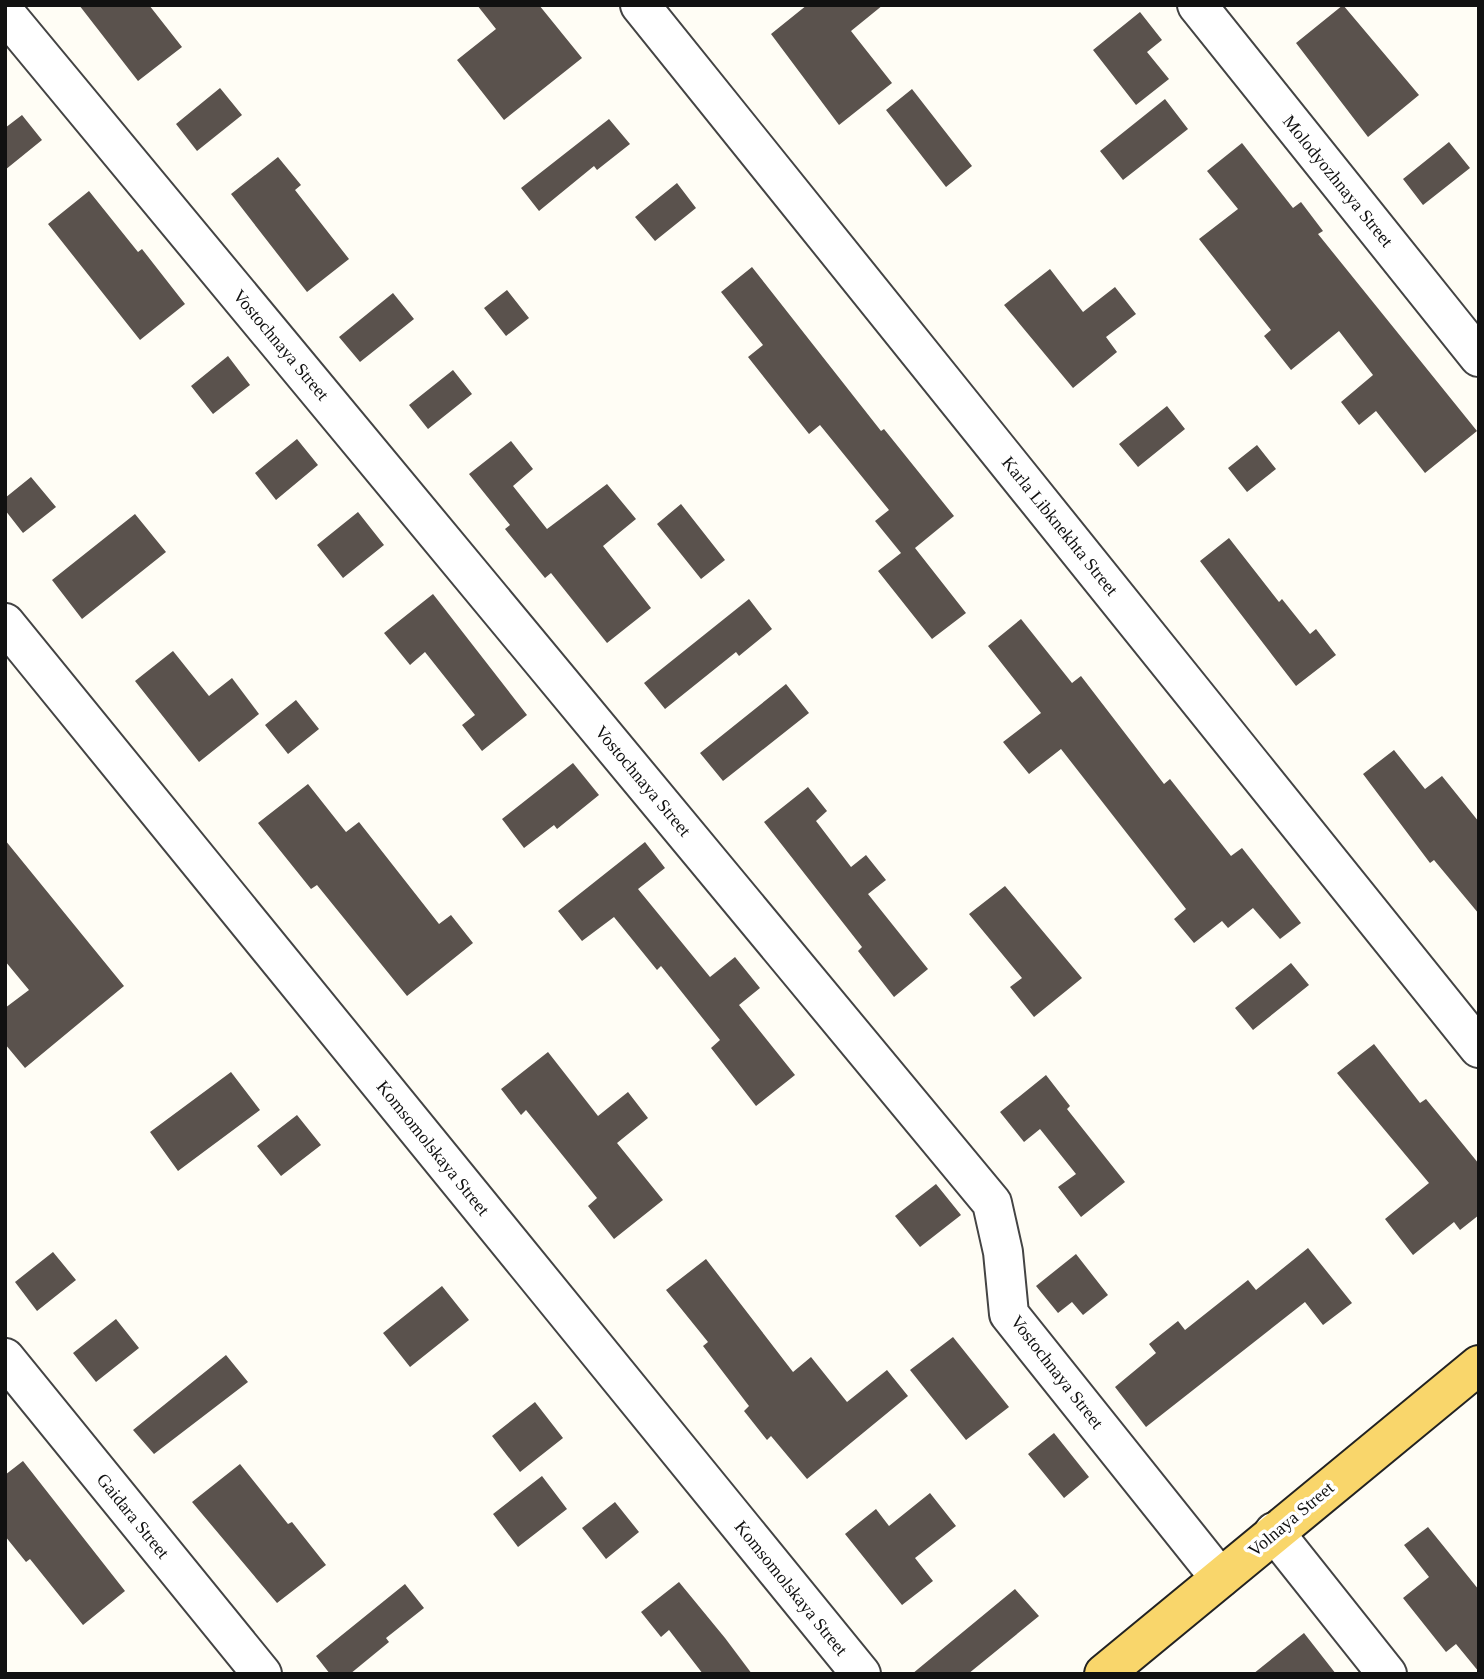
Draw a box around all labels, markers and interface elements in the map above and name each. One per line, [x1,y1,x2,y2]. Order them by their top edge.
street label: Molodyozhnaya Street [1279,111,1397,251]
street label: Vostochnaya Street [229,286,333,404]
street label: Karla Libknekhta Street [998,453,1122,599]
street label: Vostochnaya Street [591,722,695,840]
street label: Komsomolskaya Street [373,1077,493,1219]
street label: Vostochnaya Street [1007,1311,1107,1433]
street label: Gaidara Street [93,1470,173,1562]
street label: Volnaya Street [1244,1478,1338,1560]
street label: Komsomolskaya Street [731,1517,851,1659]

